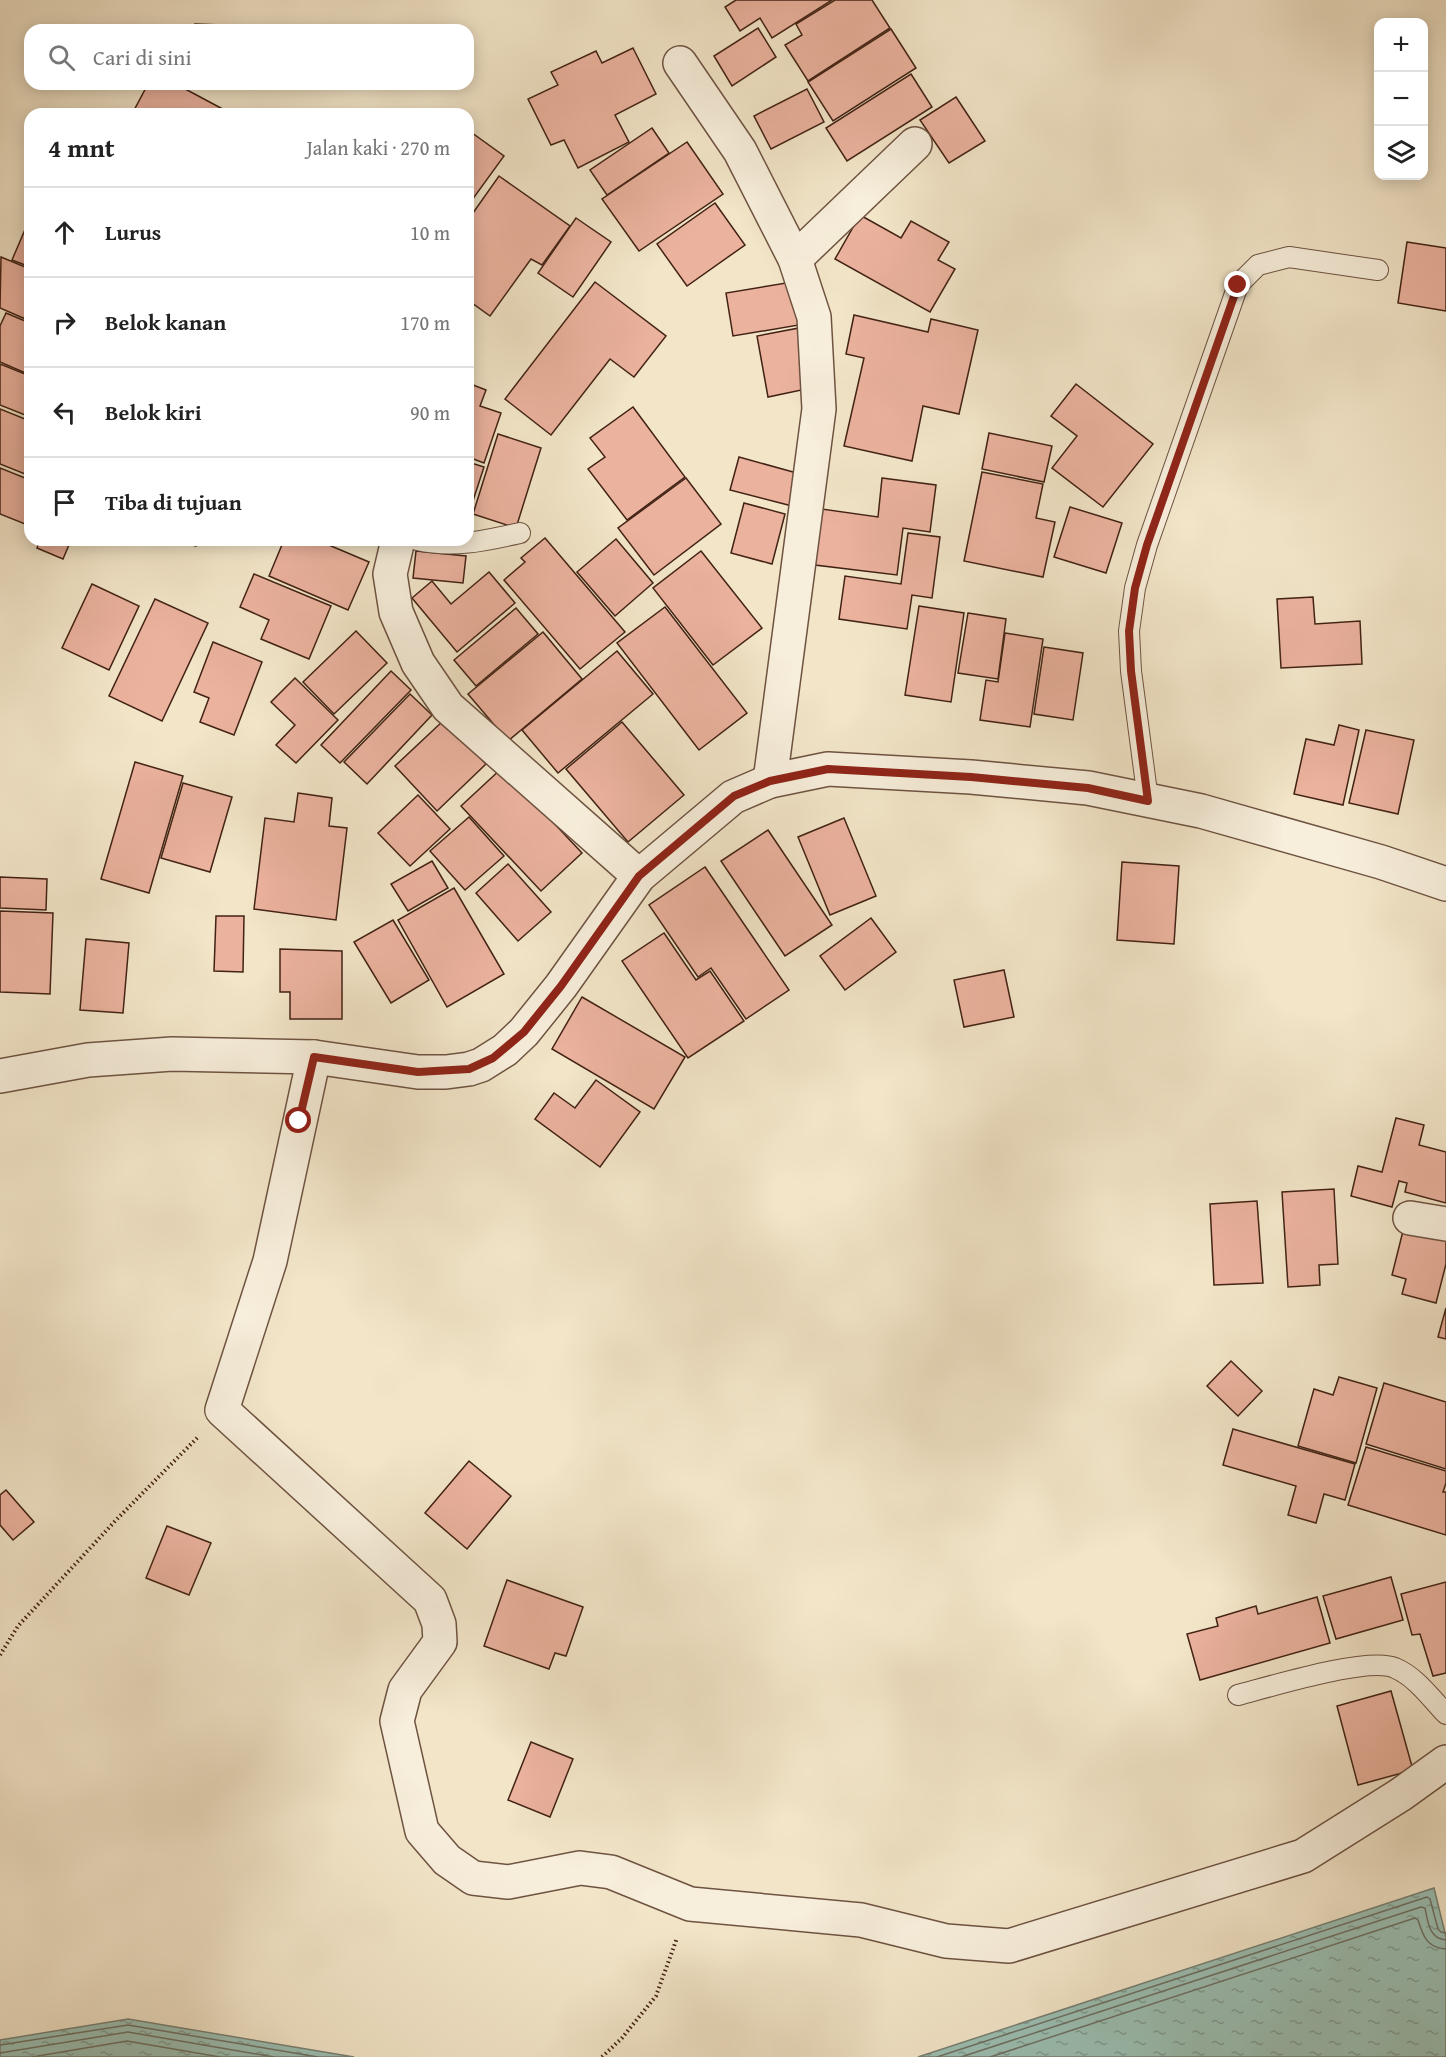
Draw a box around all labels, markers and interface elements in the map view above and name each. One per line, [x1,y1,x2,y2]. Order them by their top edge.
map controls [1374,18,1428,180]
button: + [1374,18,1428,72]
search box [24,24,474,90]
icon: search [45,41,78,74]
text: Cari di sini [93,41,192,73]
button: − [1374,72,1428,126]
button: layers [1374,126,1428,180]
text: 4 mnt [48,128,115,167]
text: Jalan kaki · 270 m [306,133,450,162]
icon: ahead [48,216,81,249]
text: Lurus [105,216,161,248]
text: 10 m [410,218,450,247]
route end [1224,271,1250,297]
icon: right [48,306,81,339]
text: Belok kanan [105,306,226,338]
text: 170 m [400,308,450,337]
icon: left [48,396,81,429]
text: Belok kiri [105,396,202,428]
text: 90 m [410,398,450,427]
icon: arrive [48,486,81,519]
text: Tiba di tujuan [105,486,242,518]
route start [285,1107,311,1133]

